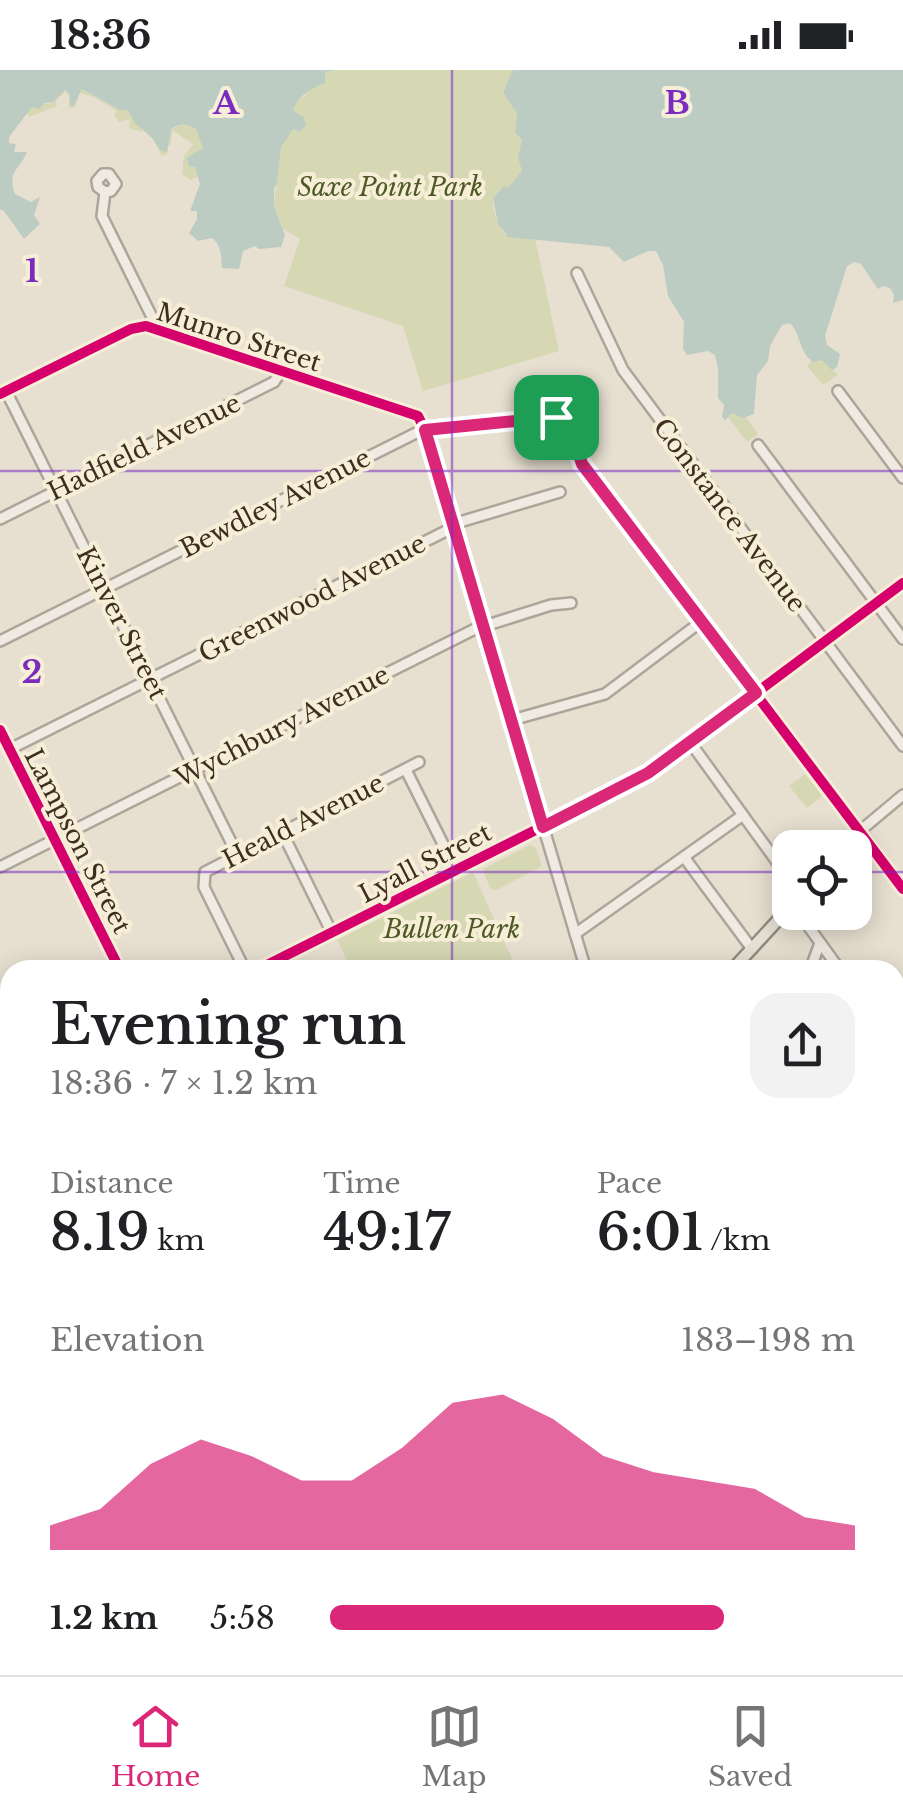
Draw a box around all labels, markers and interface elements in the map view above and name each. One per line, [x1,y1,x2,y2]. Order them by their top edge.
text: 18:36 [50,12,151,59]
text: A [212,83,240,123]
text: B [664,83,690,123]
park label: Saxe Point Park [297,172,483,203]
text: 1 [25,251,39,291]
street label: Munro Street [153,296,326,379]
pin [514,375,599,460]
street label: Hadfield Avenue [43,387,246,508]
icon: arrive [529,390,584,445]
street label: Constance Avenue [647,412,813,618]
street label: Bewdley Avenue [175,442,376,565]
street label: Greenwood Avenue [194,528,431,669]
street label: Kinver Street [70,542,174,705]
text: 2 [22,652,42,692]
street label: Wychbury Avenue [169,659,394,794]
street label: Lampson Street [18,744,138,939]
street label: Heald Avenue [217,767,389,875]
street label: Lyall Street [354,817,497,910]
map controls [772,830,872,930]
button: locate [772,830,872,930]
park label: Bullen Park [383,914,520,945]
text: Evening run [50,991,406,1059]
button: share [750,993,855,1098]
text: 18:36 · 7 × 1.2 km [50,1063,317,1103]
text: Distance [50,1166,173,1201]
text: Time [323,1166,401,1201]
text: Pace [597,1166,662,1201]
text: 8.19 [50,1201,150,1264]
text: 49:17 [323,1201,450,1264]
text: 6:01 [597,1201,703,1264]
text: km [150,1223,205,1258]
text: /km [703,1223,770,1258]
text: Elevation [50,1320,204,1360]
text: 183–198 m [681,1320,855,1360]
text: 1.2 km [50,1598,158,1638]
text: 5:58 [210,1598,275,1638]
tab: Home [111,1699,200,1794]
tab: Map [422,1699,487,1794]
tab: Saved [708,1699,792,1794]

